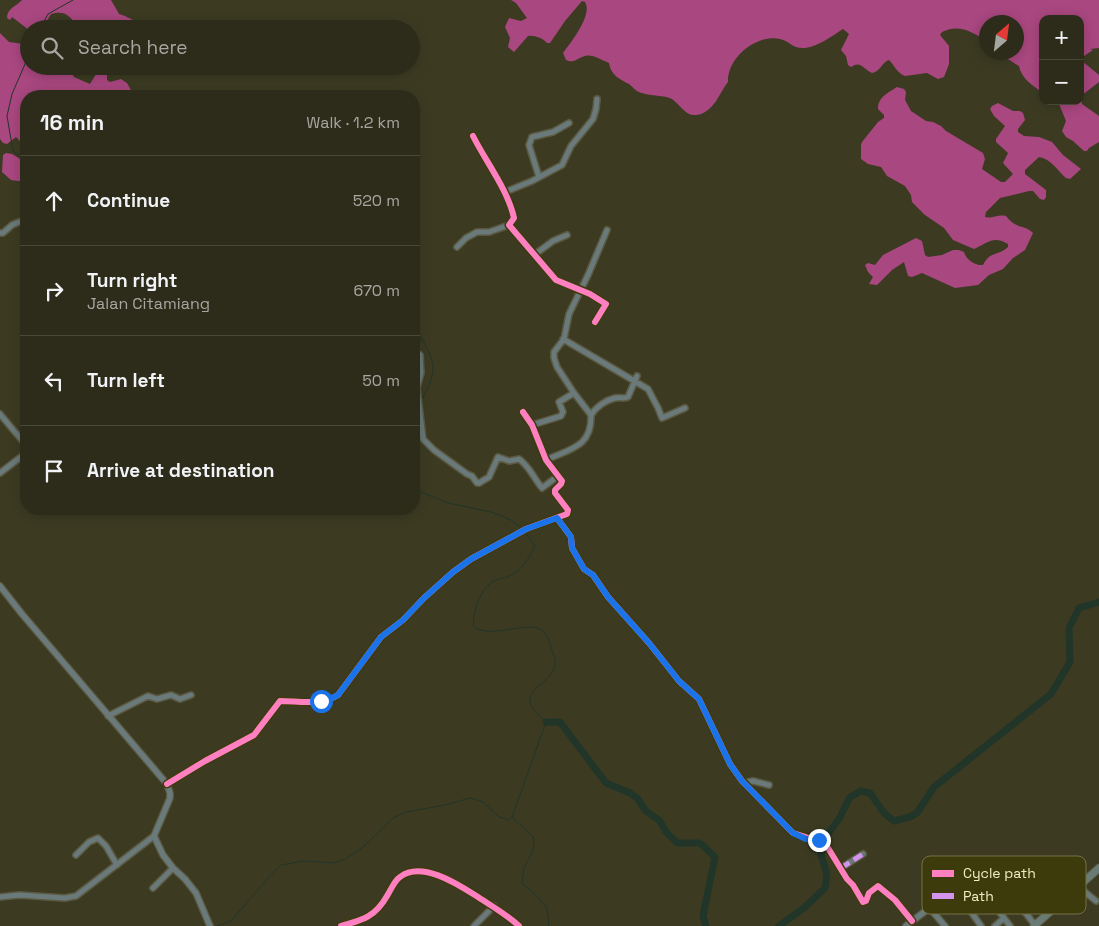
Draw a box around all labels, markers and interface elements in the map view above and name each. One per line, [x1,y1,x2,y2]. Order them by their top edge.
north arrow [979,15,1024,60]
map controls [1039,15,1084,105]
button: + [1039,15,1084,60]
search box [20,20,420,75]
icon: search [38,34,66,62]
text: Search here [78,35,188,60]
button: − [1039,60,1084,105]
text: 16 min [40,109,104,136]
text: Walk · 1.2 km [306,112,400,133]
icon: ahead [40,187,68,215]
text: Continue [87,188,170,213]
text: 520 m [353,190,400,211]
text: Turn right [87,268,177,293]
icon: right [40,277,68,305]
text: 670 m [353,280,400,301]
text: Jalan Citamiang [87,293,210,314]
icon: left [40,367,68,395]
text: Turn left [87,368,165,393]
text: 50 m [362,370,400,391]
icon: arrive [40,457,68,485]
text: Arrive at destination [87,458,275,483]
route start [310,690,333,713]
route end [808,829,831,852]
legend [922,856,1086,914]
text: Cycle path [963,864,1036,882]
text: Path [963,887,994,905]

